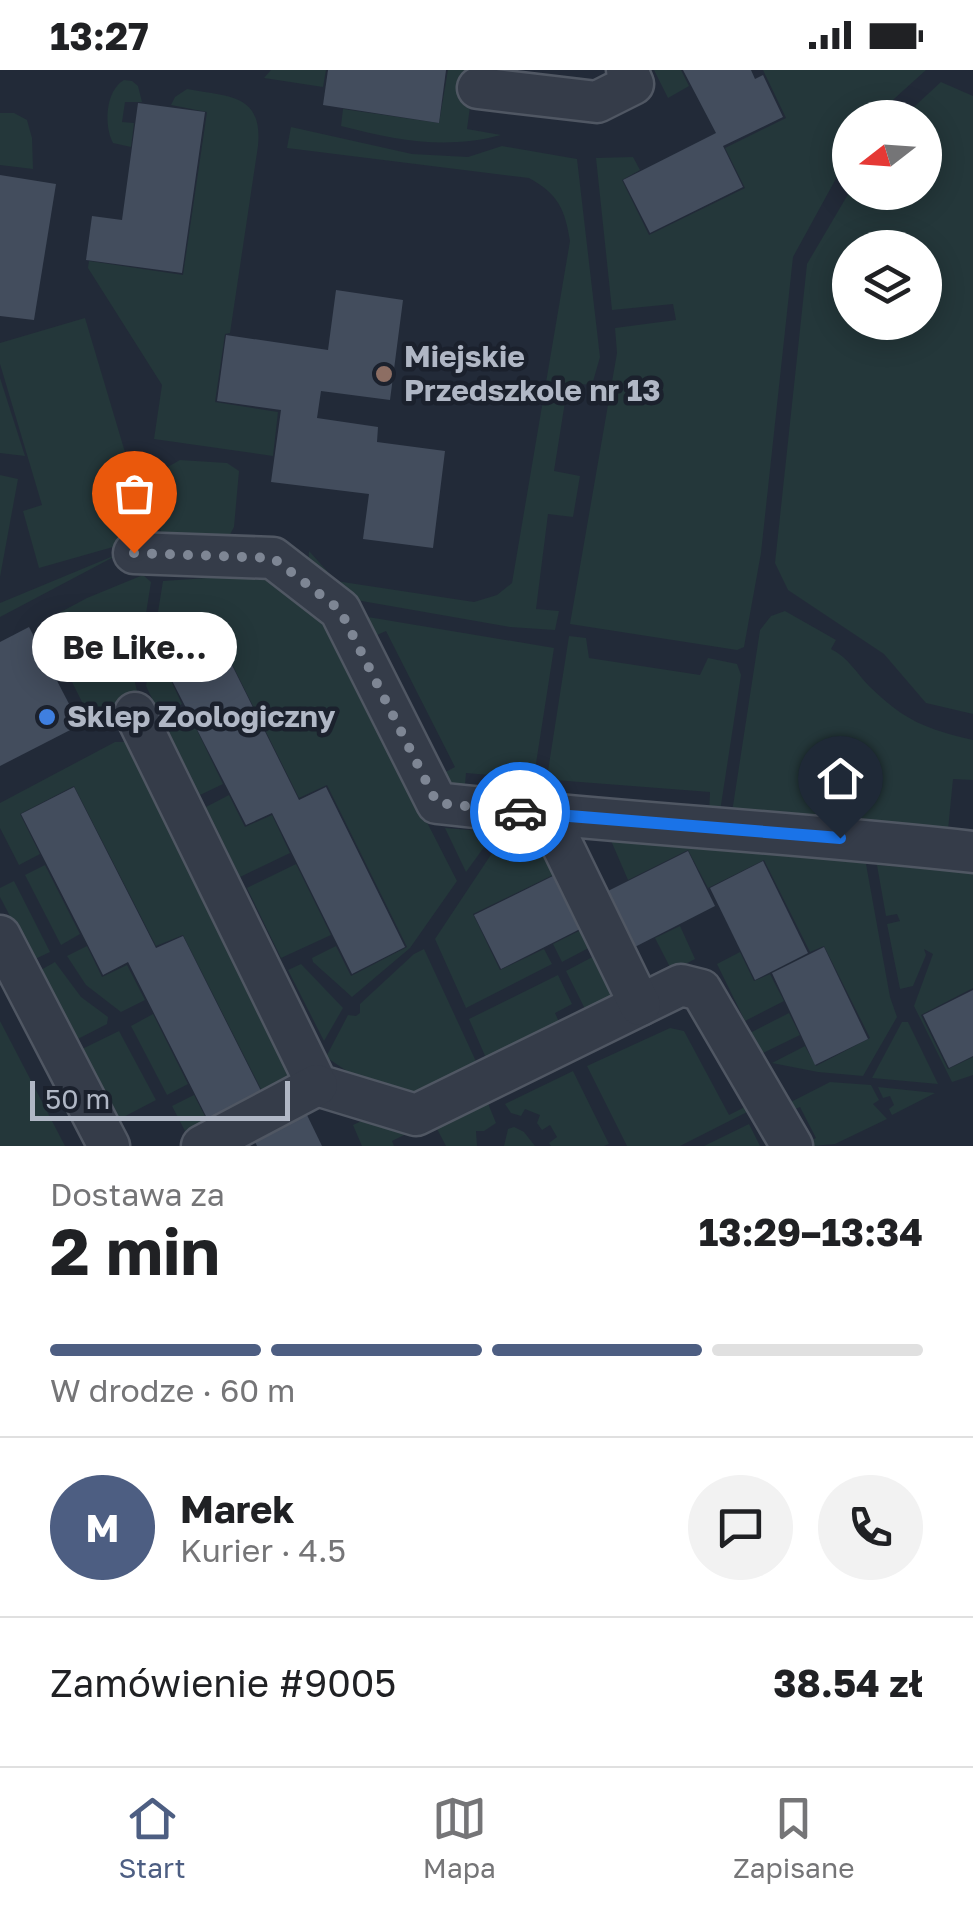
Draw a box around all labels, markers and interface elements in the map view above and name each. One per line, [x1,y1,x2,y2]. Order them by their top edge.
text: 13:27 [50,13,149,58]
north arrow [832,100,942,210]
map controls [832,100,942,340]
button: layers [832,230,942,340]
place label: Miejskie Przedszkole nr 13 [404,338,661,408]
marker: Miejskie Przedszkole nr 13 [373,363,395,385]
pin [92,451,177,554]
icon: bag [107,466,162,521]
callout: Be Like… [32,613,236,683]
text: Be Like… [62,628,207,666]
place label: Sklep Zoologiczny [67,698,335,734]
marker: Sklep Zoologiczny [36,706,58,728]
pin [798,736,883,839]
icon: home [813,751,868,806]
courier [470,762,570,862]
icon: car [493,785,548,840]
scale bar [30,1076,290,1120]
text: 50 m [45,1082,110,1115]
text: Dostawa za [50,1175,225,1213]
text: 13:29–13:34 [699,1209,923,1254]
text: 2 min [50,1211,220,1289]
text: W drodze · 60 m [50,1371,295,1409]
button: chat [688,1475,793,1580]
button: phone [818,1475,923,1580]
text: Marek [180,1486,295,1531]
text: M [86,1505,119,1550]
text: Kurier · 4.5 [180,1531,346,1569]
text: Zamówienie #9005 [50,1660,396,1705]
text: 38.54 zł [773,1660,923,1705]
tab: Start [119,1791,186,1884]
tab: Mapa [423,1791,496,1884]
tab: Zapisane [733,1791,854,1884]

